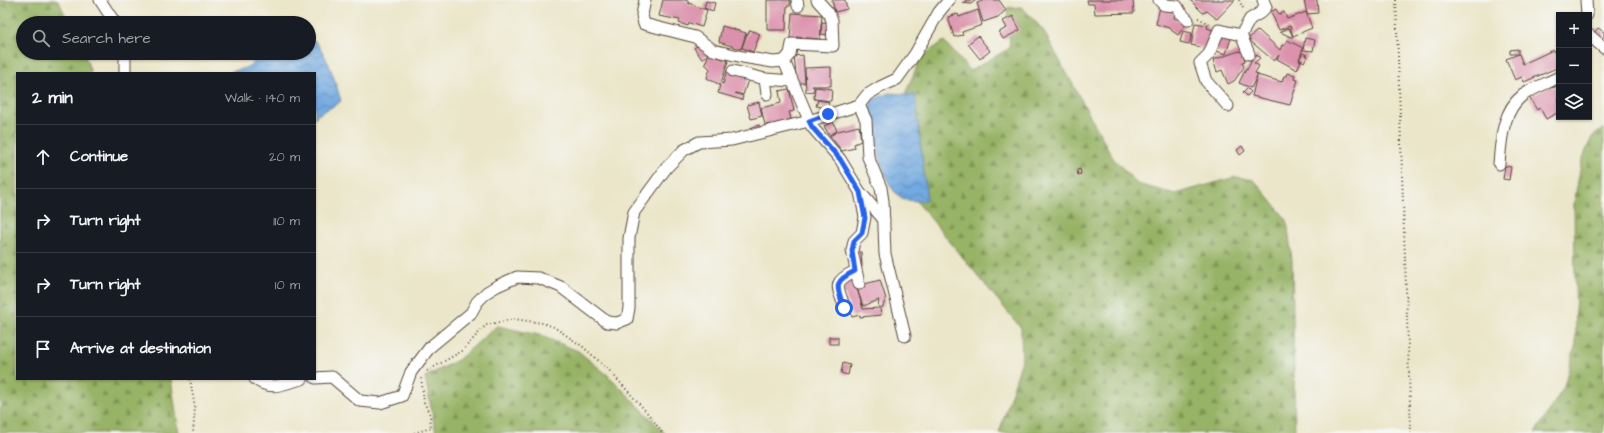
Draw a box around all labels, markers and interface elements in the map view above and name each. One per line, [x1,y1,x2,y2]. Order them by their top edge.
map controls [1556,12,1592,120]
button: + [1556,12,1592,48]
search box [16,16,316,60]
icon: search [30,27,52,49]
text: Search here [62,28,151,49]
button: − [1556,48,1592,84]
button: layers [1556,84,1592,120]
text: 2 min [32,86,73,110]
text: Walk · 140 m [225,89,300,107]
route end [819,105,837,123]
icon: ahead [32,146,54,168]
text: Continue [70,146,128,167]
text: 20 m [269,148,300,166]
icon: right [32,210,54,232]
text: Turn right [70,210,141,231]
text: 110 m [273,212,300,230]
icon: right [32,274,54,296]
text: Turn right [70,274,141,295]
text: 10 m [275,276,300,294]
route start [835,299,853,317]
icon: arrive [32,338,54,360]
text: Arrive at destination [70,338,211,359]

